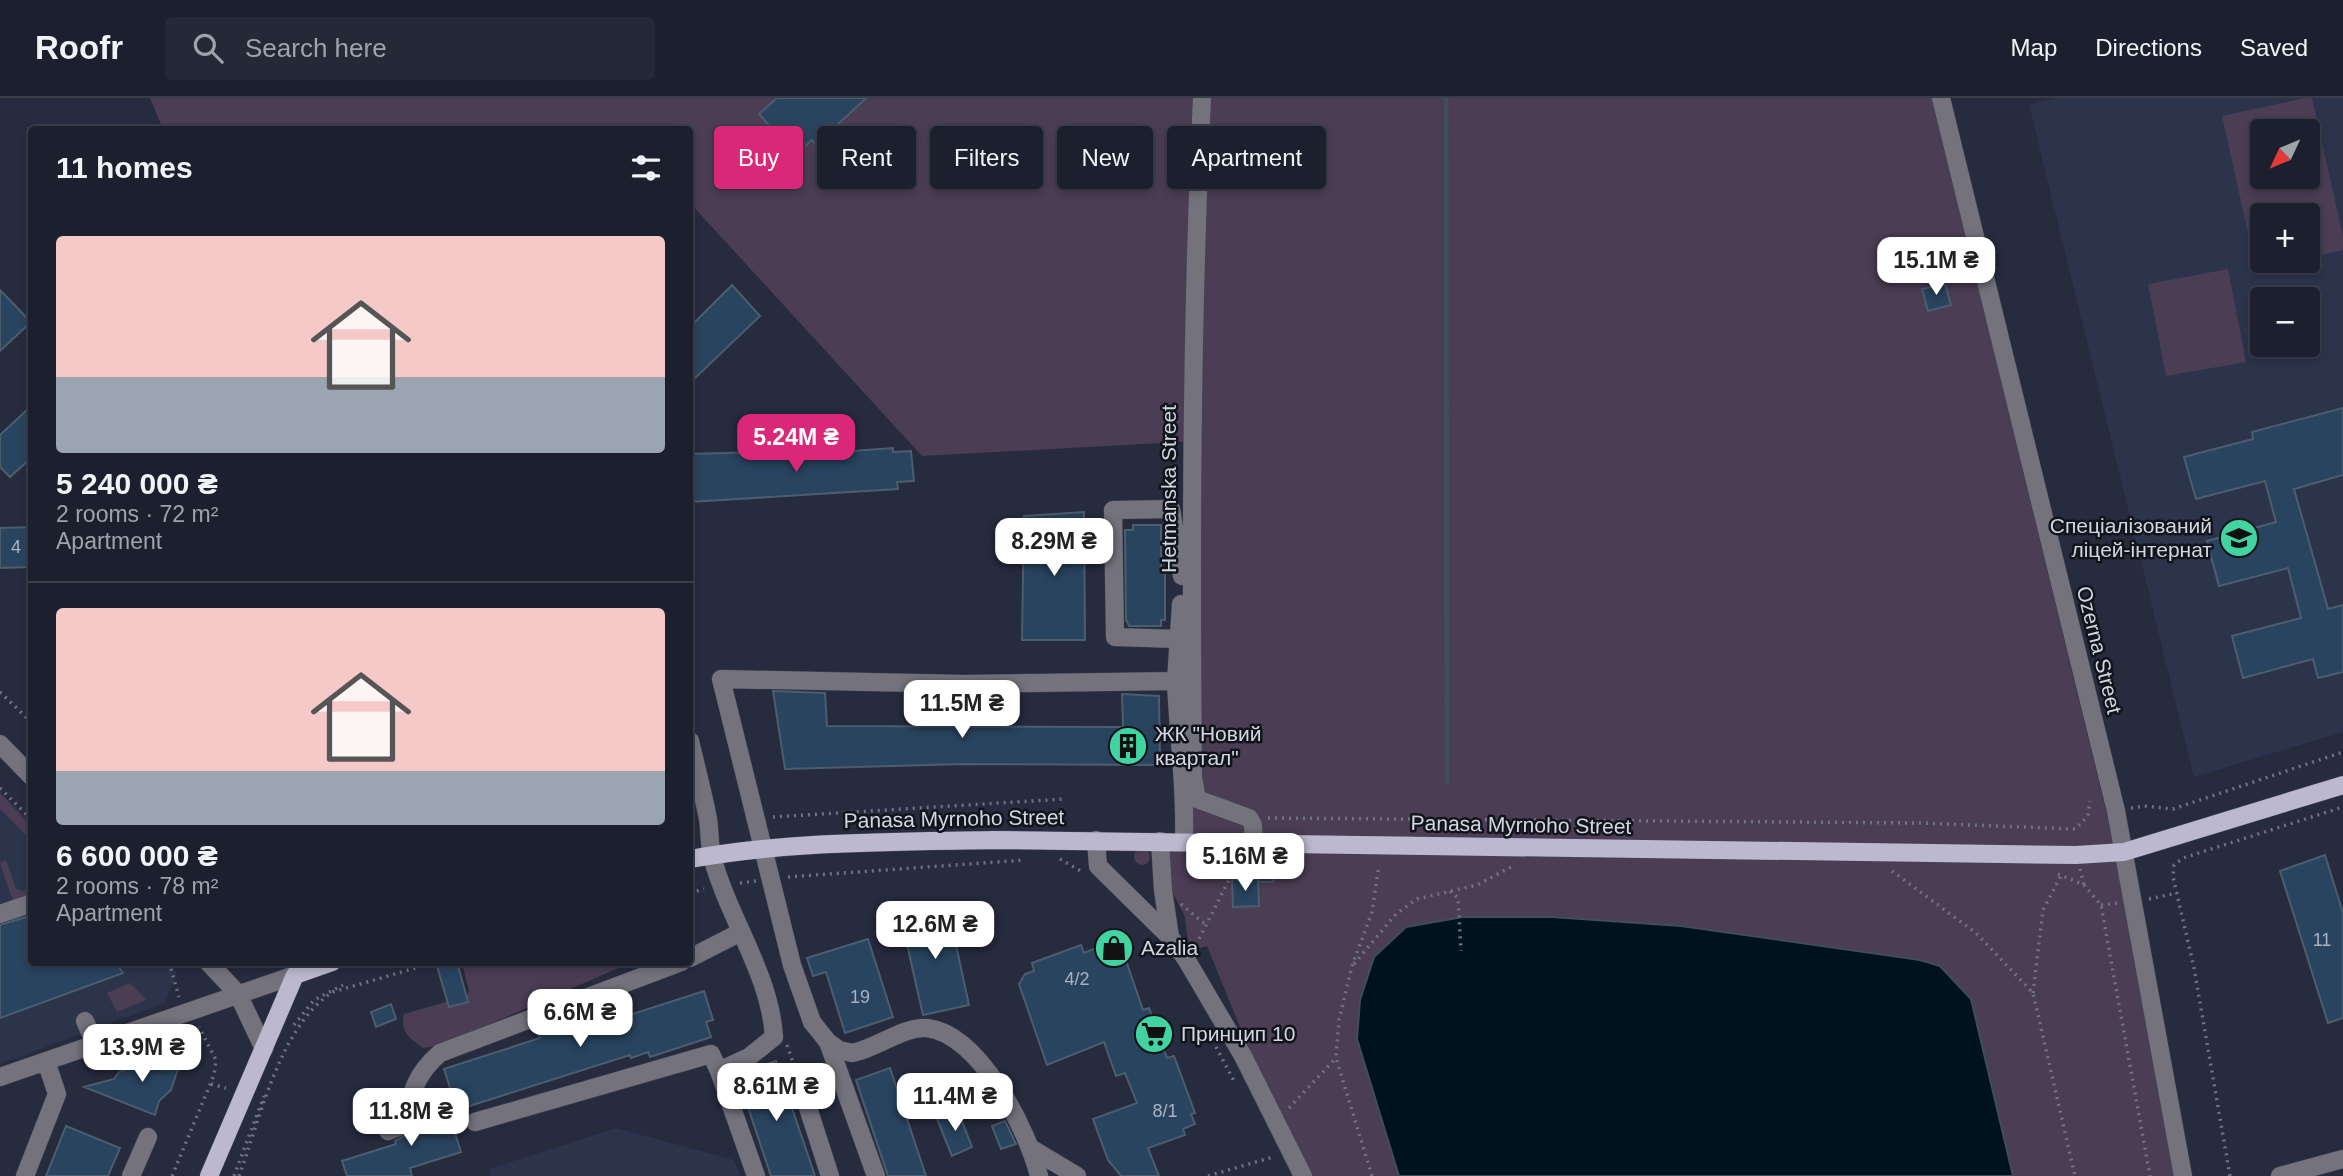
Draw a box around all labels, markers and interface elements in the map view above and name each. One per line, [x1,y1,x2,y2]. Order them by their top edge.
search box [165,17,655,80]
text: Roofr [35,29,123,66]
icon: search [189,29,227,67]
text: Search here [245,33,387,63]
text: Map [2011,34,2057,61]
text: Directions [2095,34,2202,61]
text: Saved [2240,34,2308,61]
north arrow [2250,119,2320,189]
map controls [2250,119,2320,357]
chip: Buy [714,126,803,189]
chip: Rent [817,126,916,189]
chip: Filters [930,126,1043,189]
chip: New [1057,126,1153,189]
chip: Apartment [1167,126,1326,189]
icon: filters [627,149,665,187]
text: 11 homes [56,151,193,184]
button: + [2250,203,2320,273]
pin: 15.1M ₴ [1871,238,2001,297]
text: 15.1M ₴ [1893,247,1979,273]
icon: home [298,282,424,408]
button: − [2250,287,2320,357]
street label: Hetmanska Street [1157,405,1180,573]
pin: 5.24M ₴ [731,414,861,474]
text: 5.24M ₴ [753,424,839,450]
text: 5 240 000 ₴ [56,467,218,500]
text: 2 rooms · 72 m² [56,501,218,527]
place label: Спеціалізований ліцей-інтернат [2050,514,2212,561]
school or university icon: Спеціалізований ліцей-інтернат [2218,517,2260,559]
pin: 8.29M ₴ [989,518,1119,578]
text: Apartment [56,528,162,554]
text: 8.29M ₴ [1011,528,1097,554]
house number: 4 [11,537,21,557]
street label: Ozerna Street [2073,584,2126,716]
icon: home [298,654,424,780]
pin: 11.5M ₴ [897,680,1027,740]
text: 11.5M ₴ [920,690,1004,716]
place label: ЖК "Новий квартал" [1155,722,1261,769]
building icon: ЖК "Новий квартал" [1107,725,1149,767]
street label: Panasa Myrnoho Street [843,805,1065,832]
street label: Panasa Myrnoho Street [1411,811,1632,838]
pin: 5.16M ₴ [1180,834,1310,893]
text: 6 600 000 ₴ [56,839,218,872]
text: 5.16M ₴ [1202,843,1288,869]
text: 2 rooms · 78 m² [56,873,218,899]
text: Apartment [56,900,162,926]
pin: 12.6M ₴ [870,902,1000,961]
text: 12.6M ₴ [892,911,978,937]
shop icon: Azalia [1093,927,1135,969]
house number: 11 [2313,930,2331,950]
place label: Azalia [1141,936,1199,959]
house number: 4/2 [1064,969,1090,989]
house number: 19 [850,987,870,1007]
pin: 6.6M ₴ [523,990,637,1049]
text: 6.6M ₴ [544,999,616,1025]
supermarket icon: Принцип 10 [1133,1013,1175,1055]
place label: Принцип 10 [1181,1022,1295,1045]
pin: 13.9M ₴ [77,1024,207,1084]
text: 13.9M ₴ [99,1034,185,1060]
pin: 8.61M ₴ [711,1063,841,1123]
text: 8.61M ₴ [733,1073,819,1099]
pin: 11.4M ₴ [890,1074,1020,1133]
text: 11.4M ₴ [913,1083,997,1109]
pin: 11.8M ₴ [346,1088,476,1148]
text: 11.8M ₴ [369,1098,453,1124]
house number: 8/1 [1152,1101,1178,1121]

